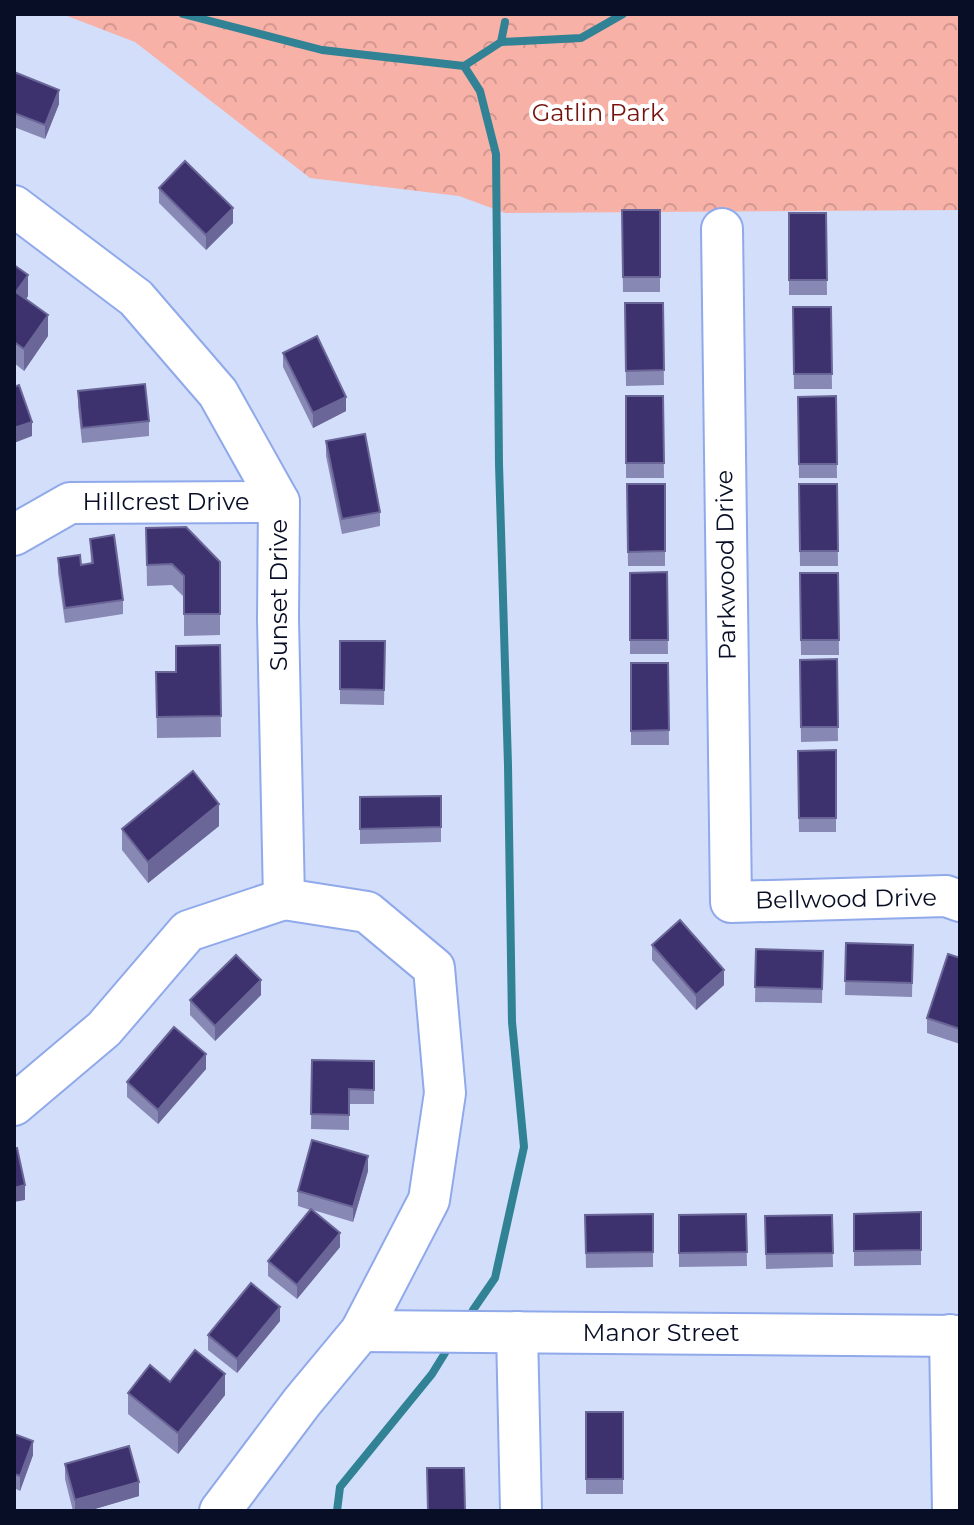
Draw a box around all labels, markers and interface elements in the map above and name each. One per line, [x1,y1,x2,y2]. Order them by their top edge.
park label: Gatlin Park [532,98,665,127]
street label: Parkwood Drive [709,470,742,660]
street label: Hillcrest Drive [83,487,249,516]
street label: Sunset Drive [264,519,293,671]
street label: Bellwood Drive [755,882,937,915]
street label: Manor Street [583,1318,740,1347]

